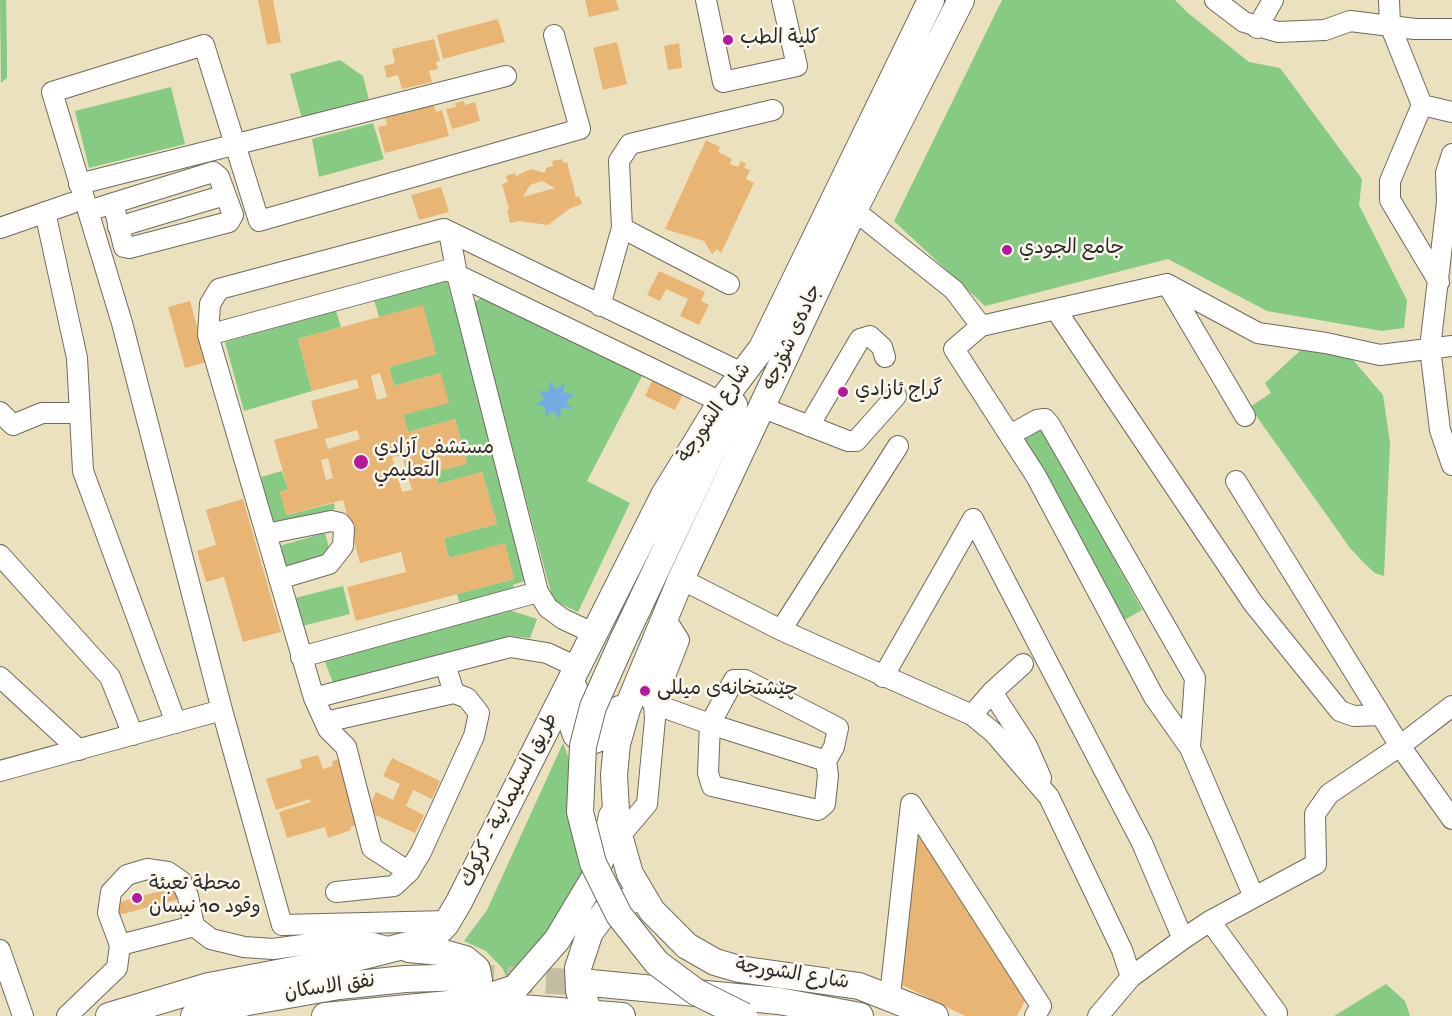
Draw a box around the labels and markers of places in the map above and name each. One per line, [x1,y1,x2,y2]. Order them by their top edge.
place label: كلية الطب [740,28,819,52]
marker: كلية الطب [721,33,735,47]
place label: جامع الجودي [1019,238,1124,262]
marker: جامع الجودي [1000,243,1014,257]
place label: گراج ئازادي [855,380,942,404]
marker: گراج ئازادي [836,385,850,399]
place label: مستشفى آزادي التعليمي [374,438,494,485]
marker: مستشفى آزادي التعليمي [352,453,370,471]
place label: چێشتخانەی میللی [657,679,798,703]
marker: چێشتخانەی میللی [638,684,652,698]
place label: محطة تعبئة وقود 10 نيسان [149,874,261,921]
marker: محطة تعبئة وقود 10 نيسان [130,891,144,905]

